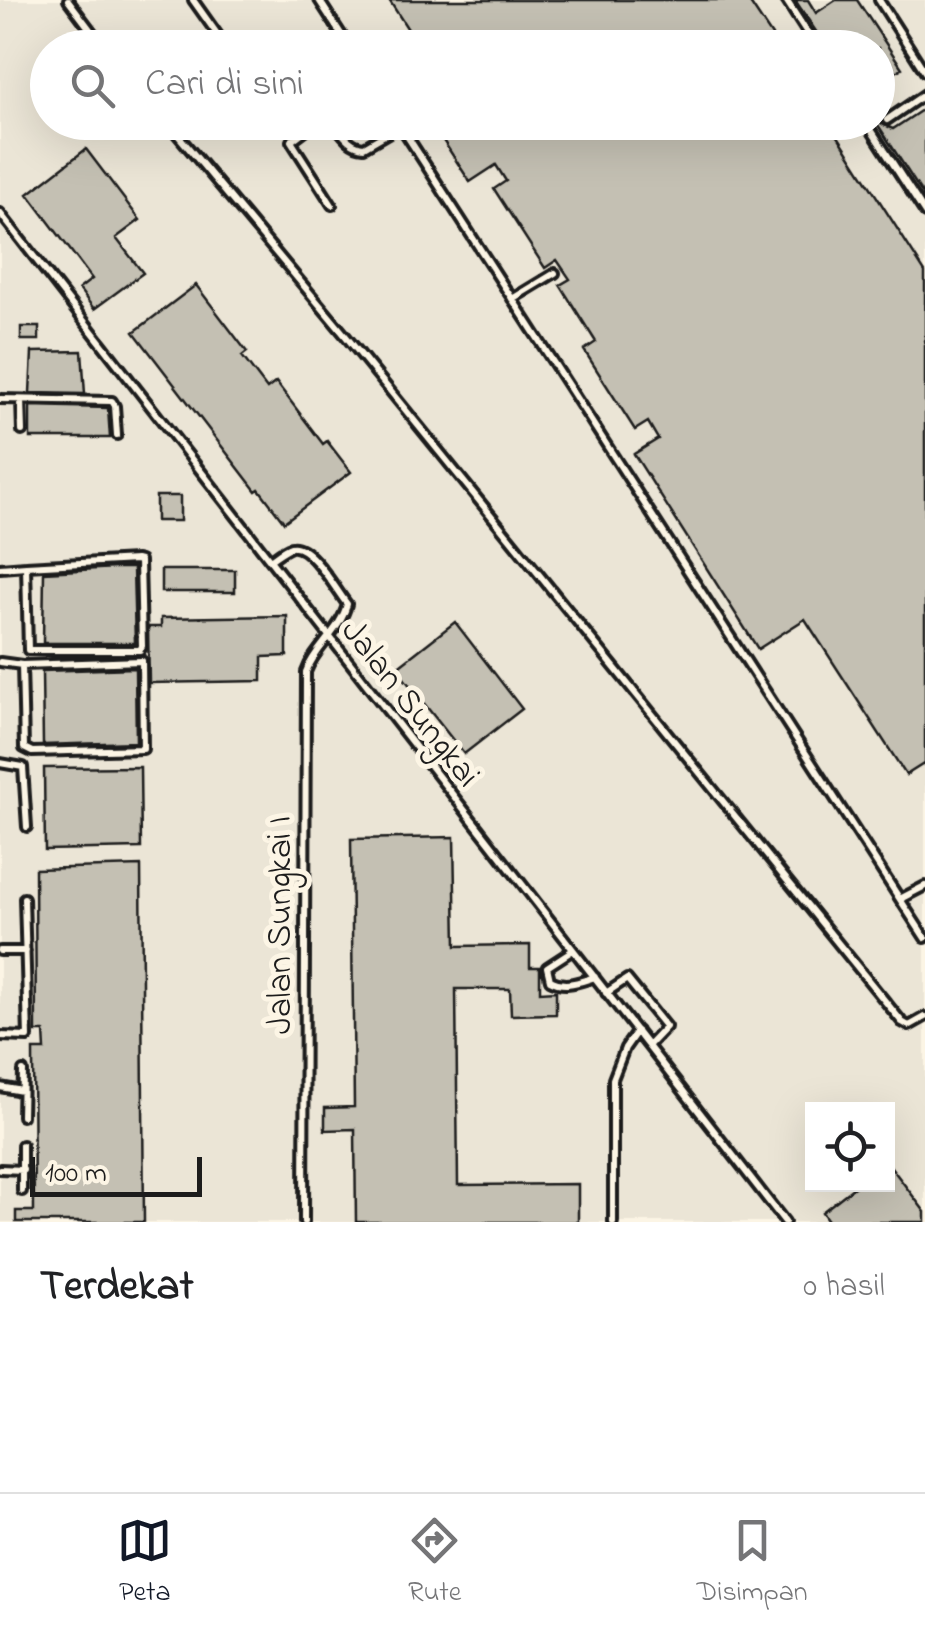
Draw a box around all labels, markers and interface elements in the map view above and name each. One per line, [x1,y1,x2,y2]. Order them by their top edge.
search box [30,30,895,140]
text: Cari di sini [145,57,304,113]
icon: search [65,58,120,113]
street label: Jalan Sungkai [327,609,491,799]
street label: Jalan Sungkai I [256,816,307,1034]
map controls [805,1102,895,1192]
button: locate [805,1102,895,1192]
scale bar [30,1152,202,1196]
text: 100 m [45,1154,107,1195]
text: Terdekat [40,1257,194,1318]
text: 0 hasil [803,1264,885,1311]
tab: Peta [117,1513,172,1614]
tab: Rute [407,1513,462,1614]
tab: Disimpan [697,1513,808,1614]

